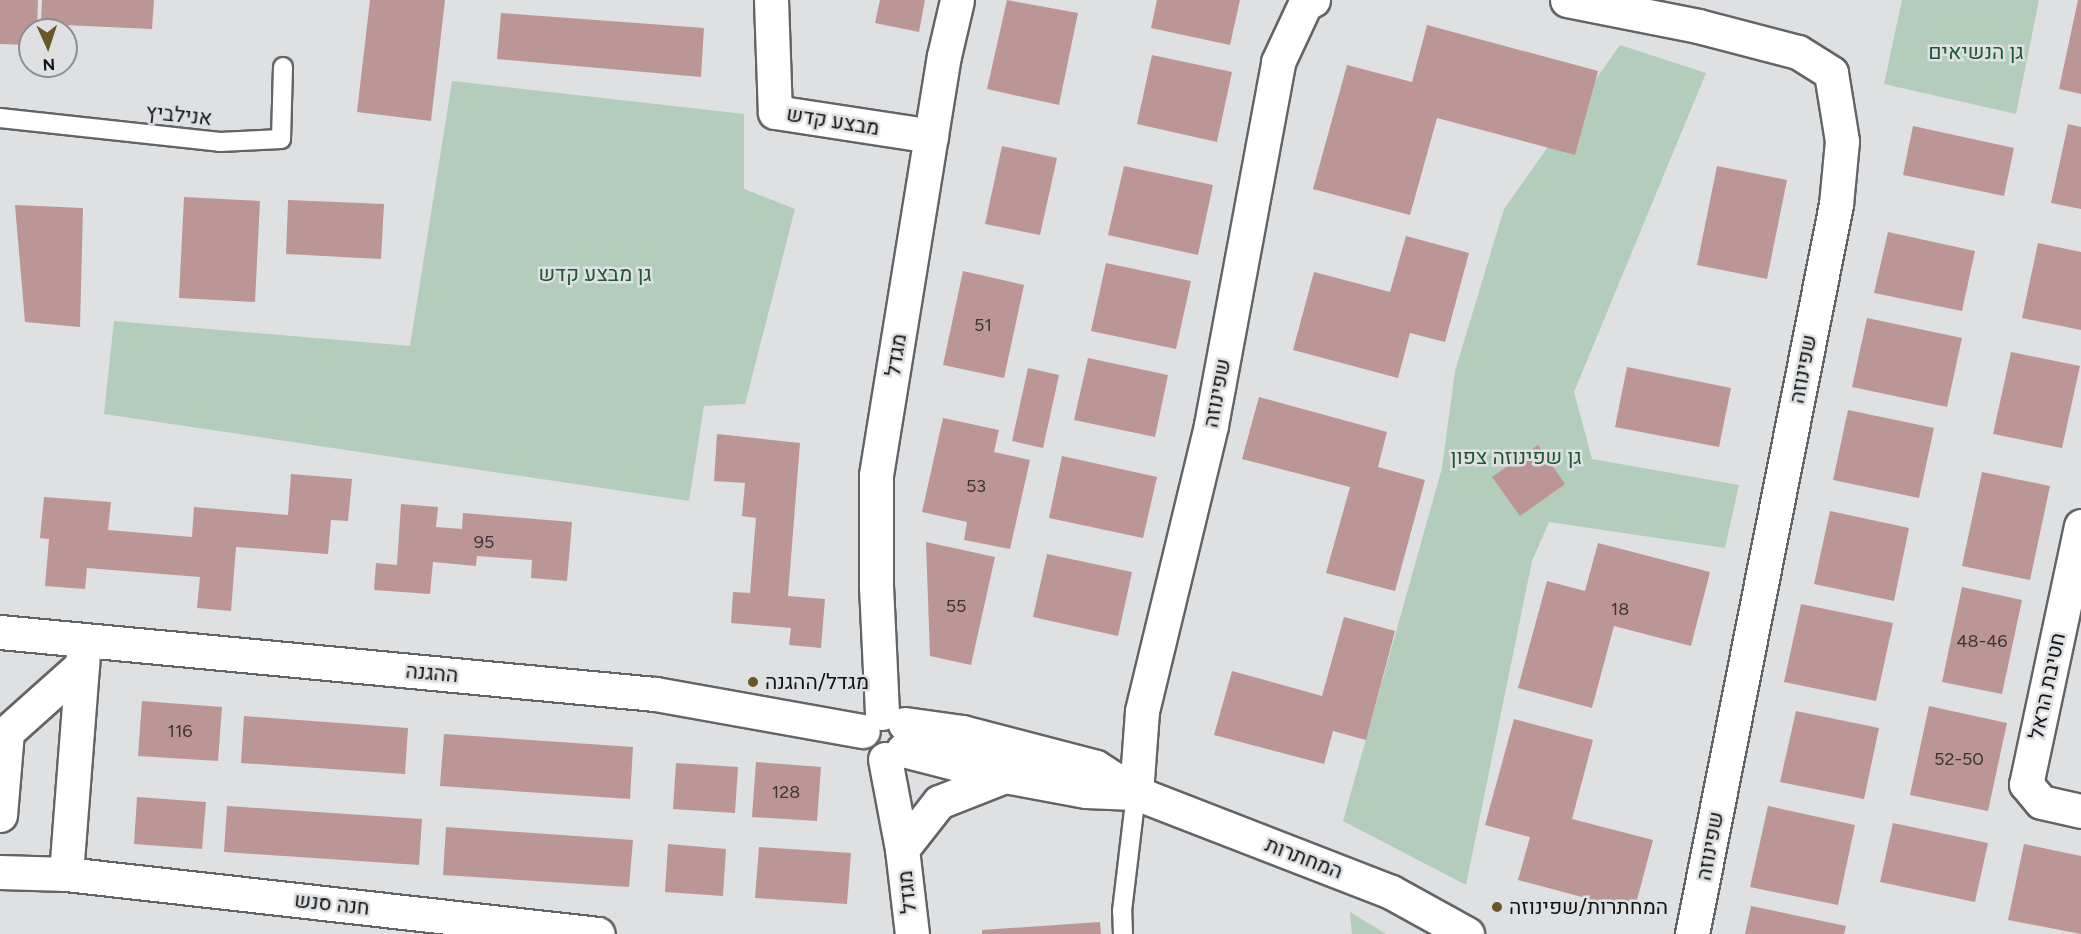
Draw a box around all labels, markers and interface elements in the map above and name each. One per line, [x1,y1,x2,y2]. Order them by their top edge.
north arrow [18,18,78,78]
park label: גן הנשיאים [1928,39,2024,65]
text: N [42,55,56,74]
street label: אנילביץ [144,99,214,131]
street label: מבצע קדש [785,101,881,141]
park label: גן מבצע קדש [538,261,652,287]
house number: 51 [974,314,992,336]
street label: מגדל [880,332,912,378]
street label: שפינוזה [1784,332,1822,406]
street label: שפינוזה [1198,356,1236,430]
park label: גן שפינוזה צפון [1450,444,1582,470]
house number: 53 [966,475,986,497]
house number: 95 [474,531,494,553]
house number: 55 [946,595,966,617]
house number: 18 [1611,598,1629,620]
house number: 48-46 [1956,630,2008,652]
street label: חטיבת הראל [2023,630,2071,742]
street label: ההגנה [405,658,459,688]
place label: מגדל/ההגנה [765,669,869,695]
marker: מגדל/ההגנה [746,675,760,689]
house number: 116 [167,720,193,742]
house number: 52-50 [1934,748,1984,770]
house number: 128 [772,781,800,803]
street label: שפינוזה [1691,809,1729,883]
street label: המחתרות [1262,832,1346,884]
street label: מגדל [892,869,922,915]
street label: חנה סנש [293,888,371,920]
place label: המחתרות/שפינוזה [1509,894,1668,920]
marker: המחתרות/שפינוזה [1490,900,1504,914]

